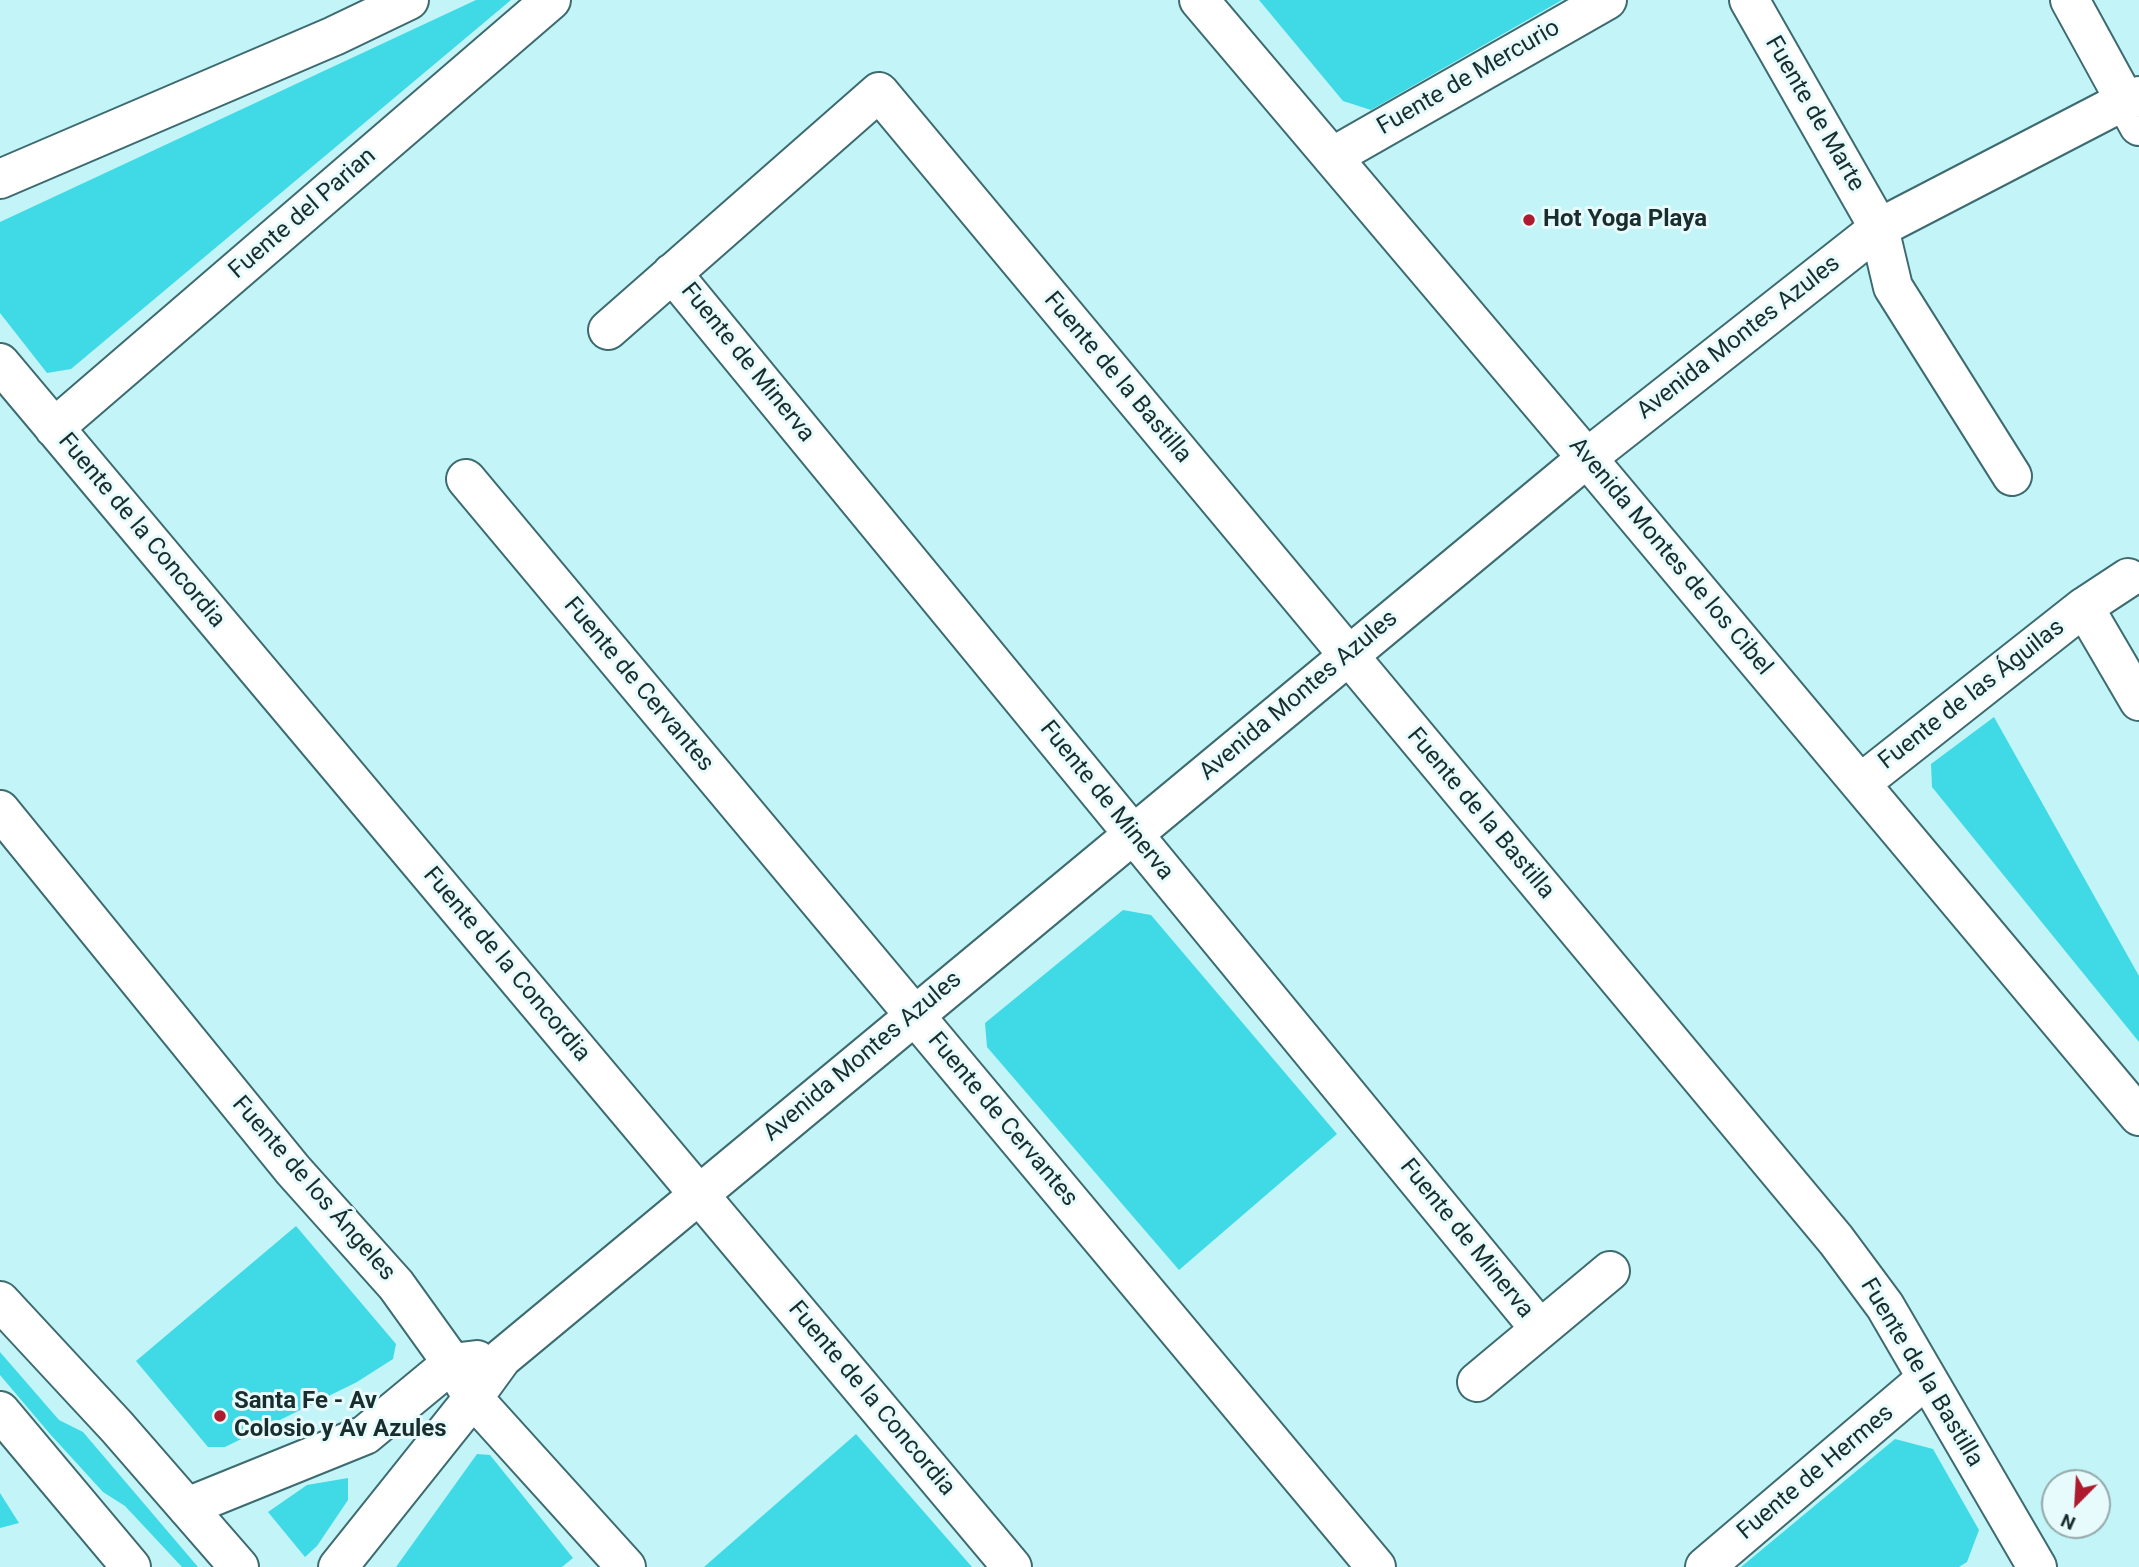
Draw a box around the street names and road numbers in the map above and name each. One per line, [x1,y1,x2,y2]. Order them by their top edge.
street label: Fuente de Mercurio [1373,14,1565,142]
street label: Fuente de Marte [1758,31,1870,197]
street label: Fuente del Parian [224,142,382,286]
street label: Avenida Montes Azules [1632,250,1846,426]
street label: Fuente de Minerva [674,278,820,448]
street label: Fuente de la Bastilla [1037,287,1197,469]
street label: Fuente de la Concordia [51,428,231,634]
street label: Avenida Montes de los Cibel [1562,432,1778,682]
street label: Fuente de Cervantes [557,592,719,778]
street label: Avenida Montes Azules [1194,605,1404,787]
street label: Fuente de las Águilas [1873,614,2071,776]
street label: Fuente de Minerva [1033,716,1179,886]
street label: Fuente de la Bastilla [1400,723,1560,905]
street label: Fuente de la Concordia [416,862,596,1068]
street label: Avenida Montes Azules [758,966,968,1148]
street label: Fuente de Cervantes [921,1027,1083,1213]
street label: Fuente de los Ángeles [225,1091,401,1287]
street label: Fuente de Minerva [1393,1154,1539,1324]
street label: Fuente de la Bastilla [1853,1274,1989,1472]
street label: Fuente de la Concordia [781,1296,961,1502]
street label: Fuente de Hermes [1732,1399,1900,1547]

